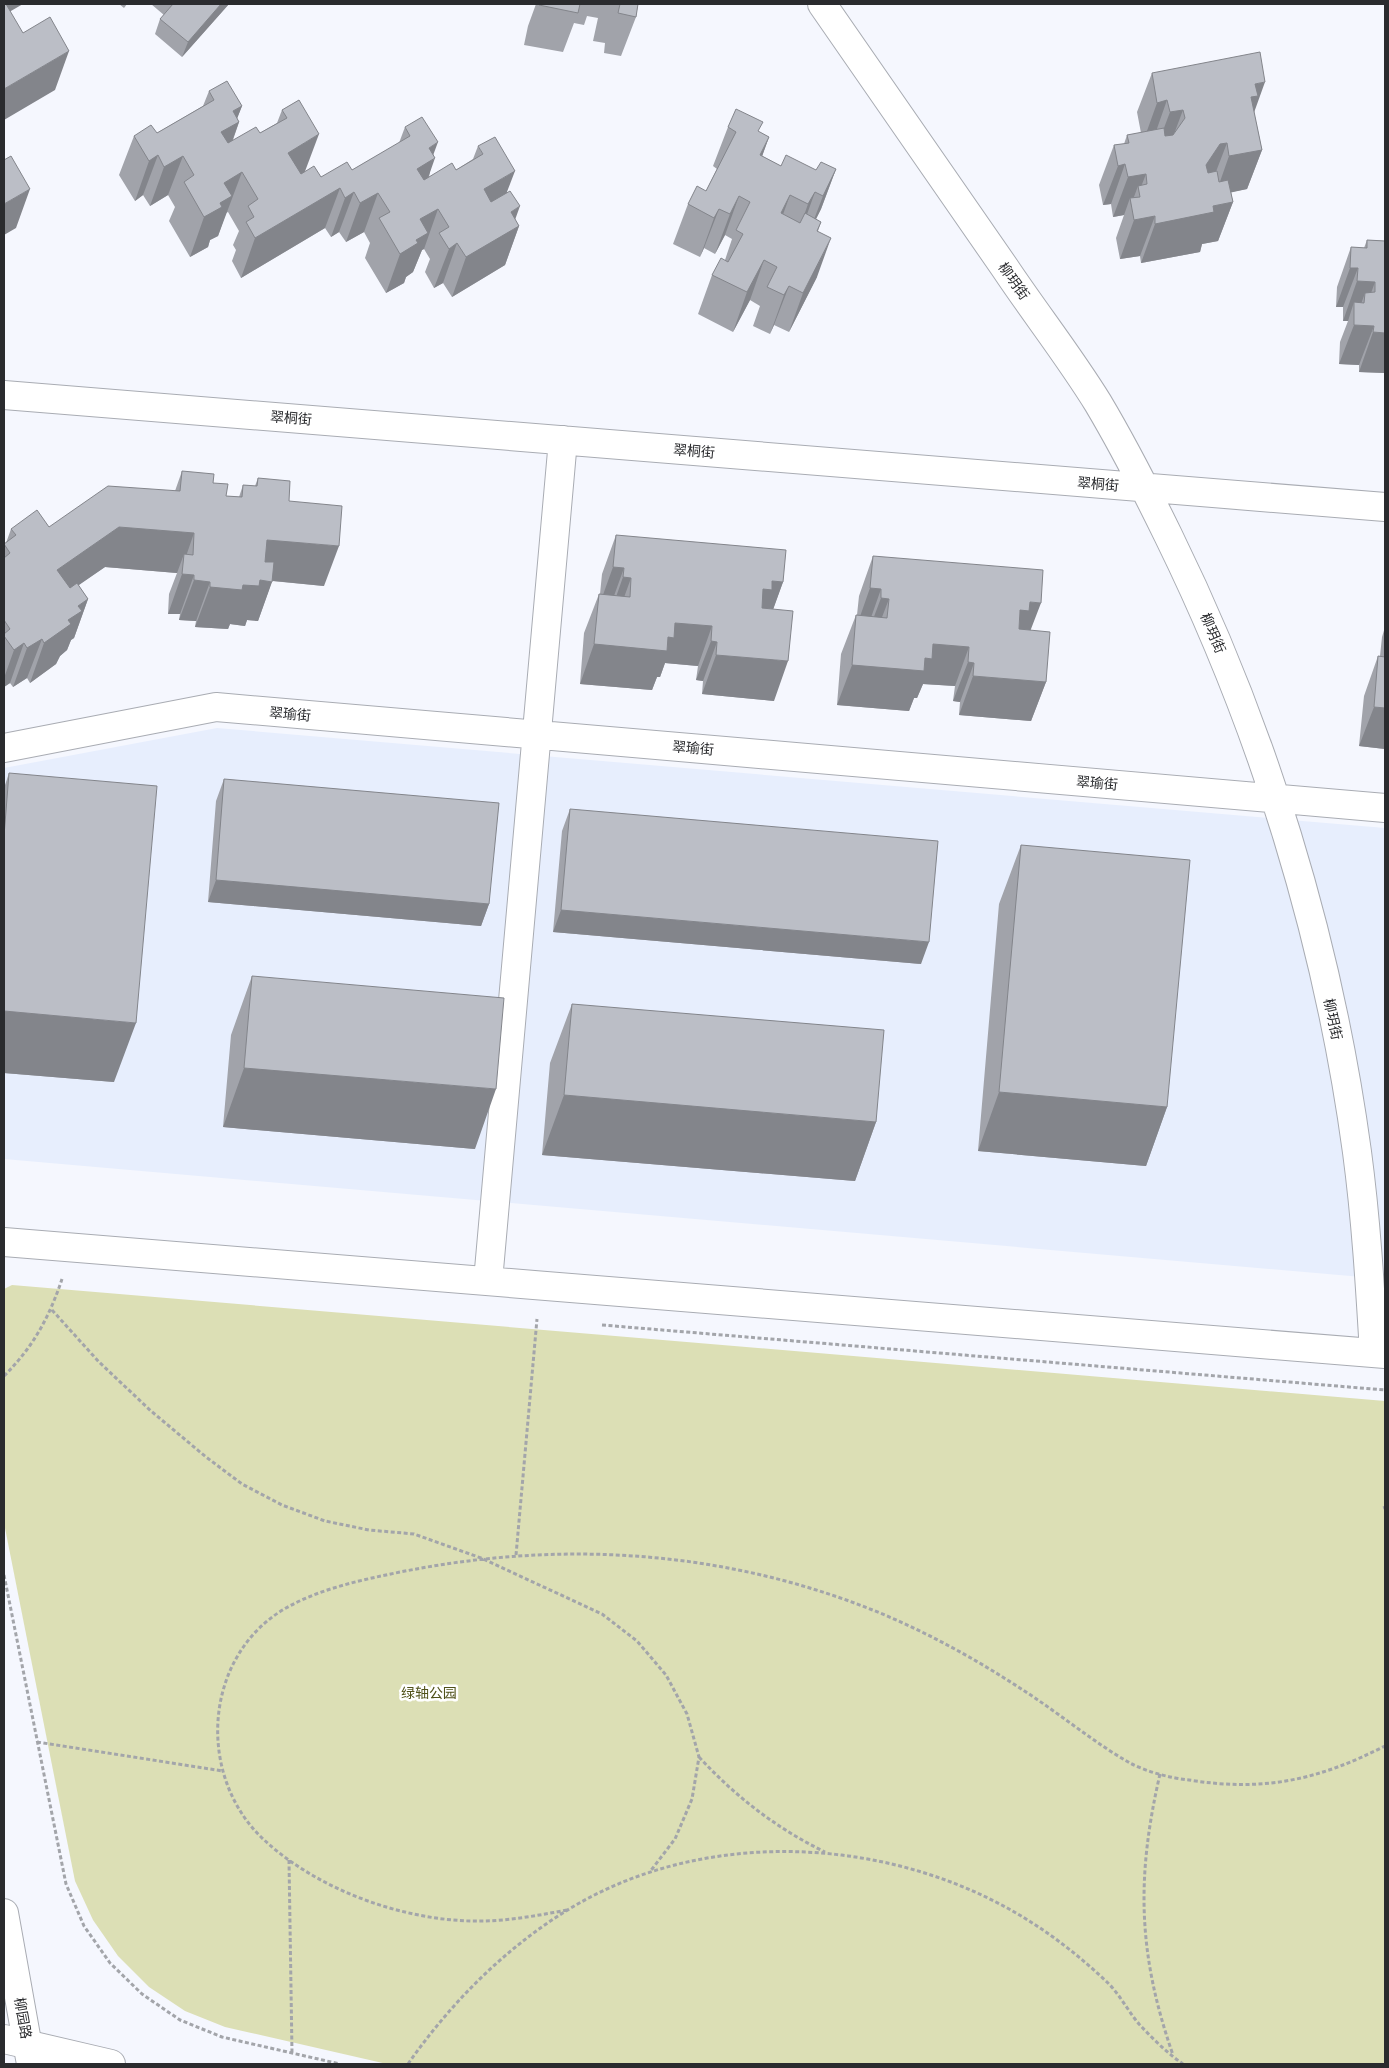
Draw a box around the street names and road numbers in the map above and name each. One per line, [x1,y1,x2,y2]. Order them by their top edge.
street label: 柳玥街 [995,259,1033,303]
street label: 翠桐街 [269,407,313,428]
street label: 翠桐街 [672,440,716,461]
street label: 翠桐街 [1076,473,1120,494]
street label: 柳玥街 [1197,610,1229,655]
street label: 翠瑜街 [268,703,312,724]
street label: 翠瑜街 [671,737,715,758]
street label: 翠瑜街 [1075,772,1119,793]
street label: 柳玥街 [1321,997,1346,1041]
street label: 柳园路 [11,1996,36,2040]

